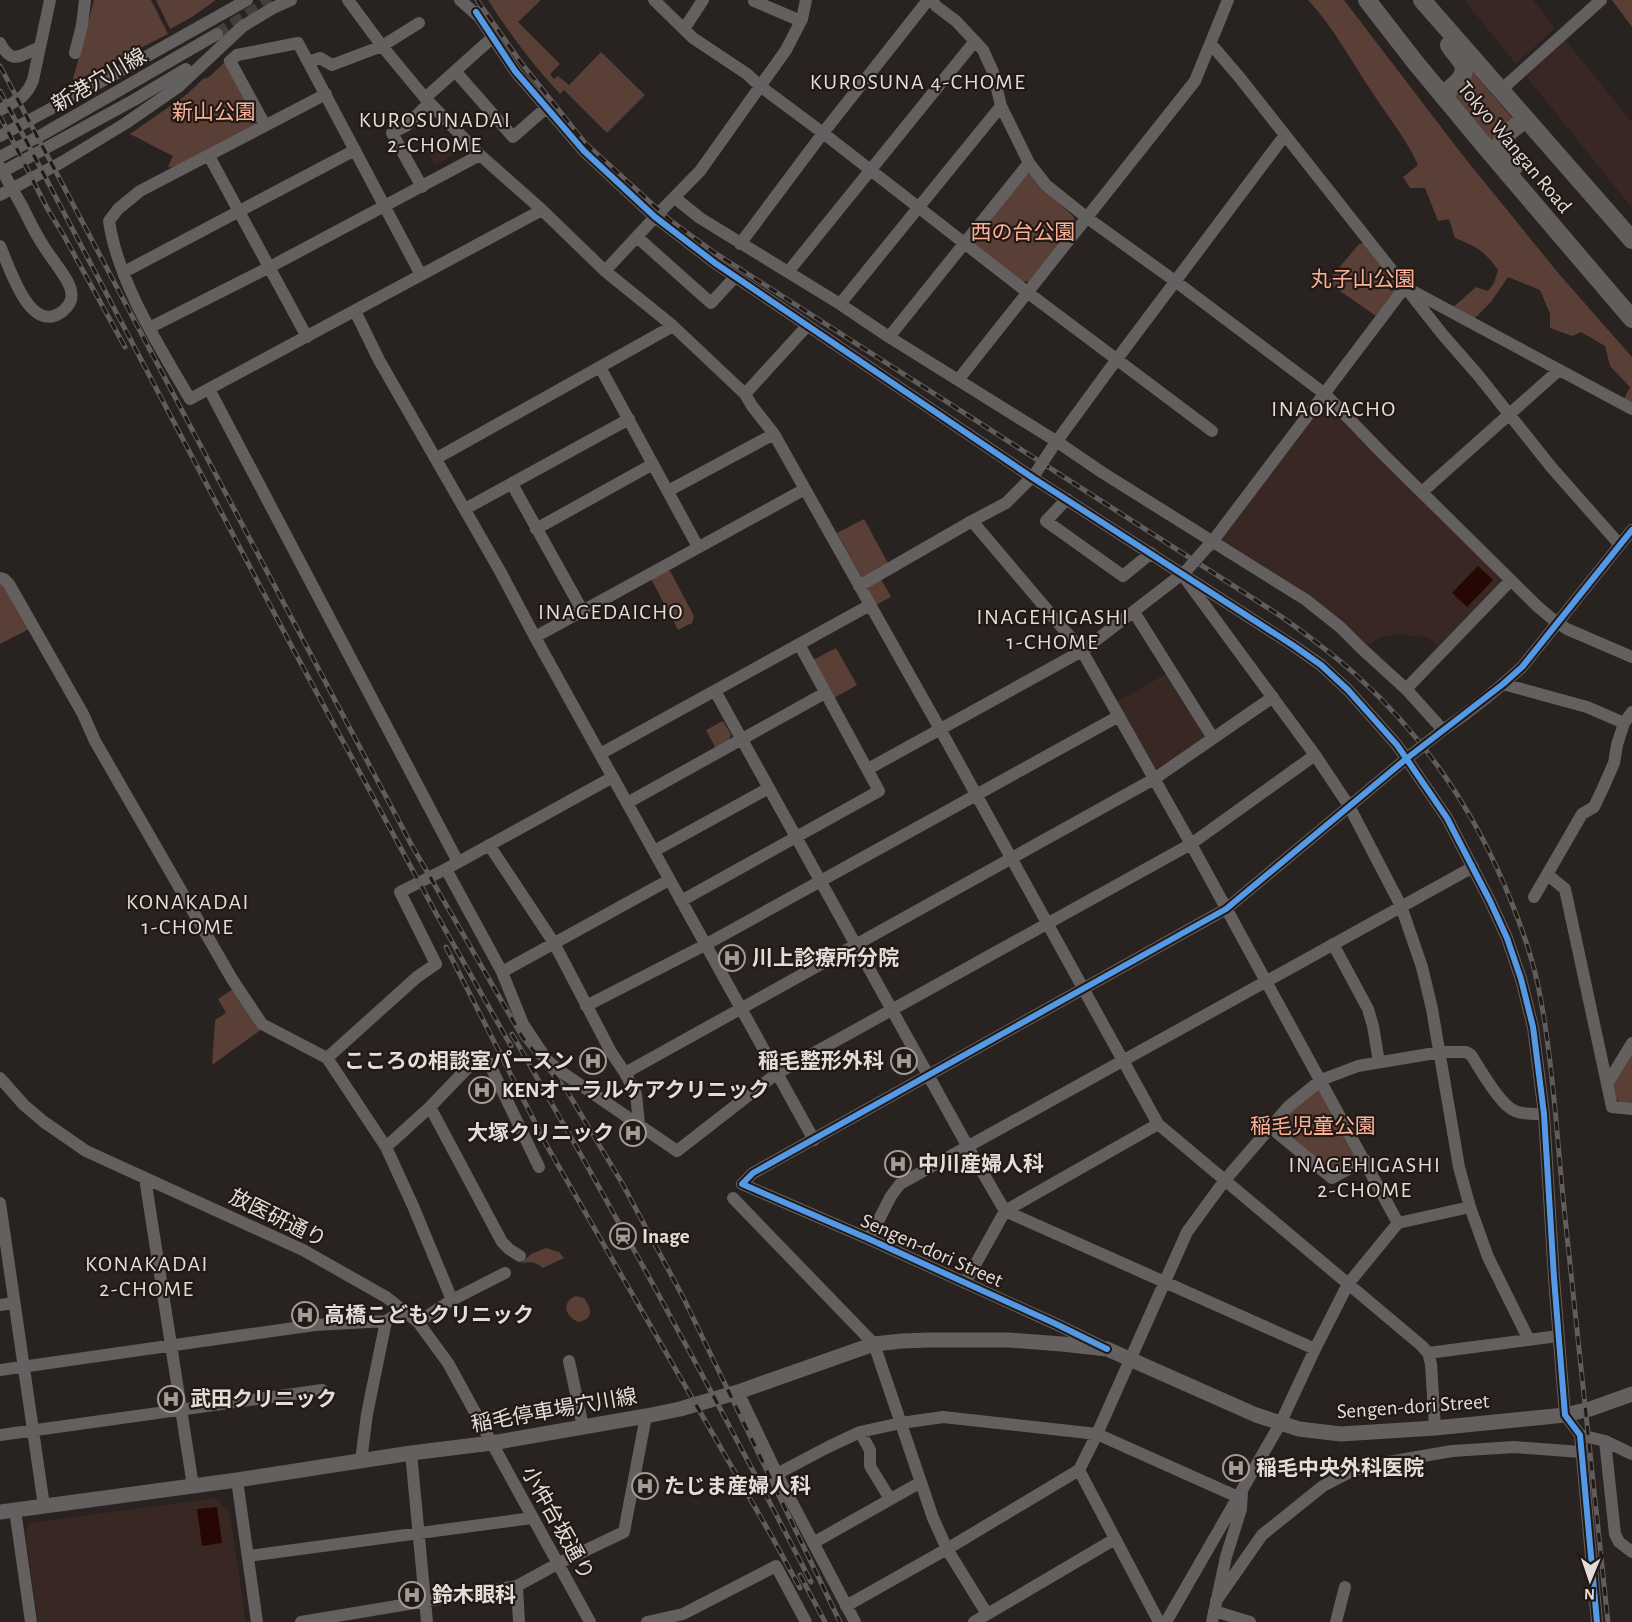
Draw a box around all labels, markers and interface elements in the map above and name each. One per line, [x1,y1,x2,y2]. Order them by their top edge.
street label: 新港穴川線 [48,44,150,116]
district label: KUROSUNA 4-CHOME [810,71,1026,93]
street label: Tokyo Wangan Road [1454,77,1576,217]
park label: 新山公園 [172,101,256,123]
district label: KUROSUNADAI 2-CHOME [359,109,511,156]
park label: 西の台公園 [971,221,1076,243]
park label: 丸子山公園 [1311,268,1416,290]
district label: INAOKACHO [1271,398,1397,420]
district label: INAGEDAICHO [538,601,684,623]
district label: INAGEHIGASHI 1-CHOME [977,606,1129,653]
district label: KONAKADAI 1-CHOME [126,891,250,938]
hospital icon: 川上診療所分院 [717,943,747,973]
place label: 川上診療所分院 [752,947,899,969]
hospital icon: こころの相談室パースン [578,1046,608,1076]
hospital icon: 稲毛整形外科 [889,1046,919,1076]
place label: 稲毛整形外科 [758,1049,884,1072]
place label: こころの相談室パースン [344,1050,574,1072]
hospital icon: KENオーラルケアクリニック [467,1075,497,1105]
place label: KENオーラルケアクリニック [502,1079,770,1101]
park label: 稲毛児童公園 [1250,1115,1376,1137]
hospital icon: 大塚クリニック [618,1118,648,1148]
place label: 大塚クリニック [467,1122,614,1144]
hospital icon: 中川産婦人科 [883,1149,913,1179]
place label: 中川産婦人科 [918,1153,1044,1175]
district label: INAGEHIGASHI 2-CHOME [1289,1154,1441,1201]
street label: 放医研通り [226,1185,330,1251]
street label: Sengen-dori Street [858,1210,1006,1291]
station icon: Inage [608,1221,638,1251]
place label: Inage [642,1226,690,1247]
district label: KONAKADAI 2-CHOME [85,1253,209,1300]
hospital icon: 高橋こどもクリニック [290,1300,320,1330]
place label: 高橋こどもクリニック [324,1304,534,1326]
hospital icon: 武田クリニック [156,1384,186,1414]
street label: 稲毛停車場穴川線 [469,1385,639,1435]
place label: 武田クリニック [190,1388,337,1410]
street label: Sengen-dori Street [1336,1391,1490,1422]
hospital icon: 稲毛中央外科医院 [1221,1453,1251,1483]
place label: 稲毛中央外科医院 [1256,1456,1424,1479]
street label: 小仲台坂通り [518,1463,598,1583]
hospital icon: たじま産婦人科 [630,1471,660,1501]
place label: たじま産婦人科 [664,1475,811,1497]
north arrow [1560,1550,1620,1610]
hospital icon: 鈴木眼科 [397,1580,427,1610]
place label: 鈴木眼科 [432,1584,516,1606]
text: N [1584,1586,1595,1602]

